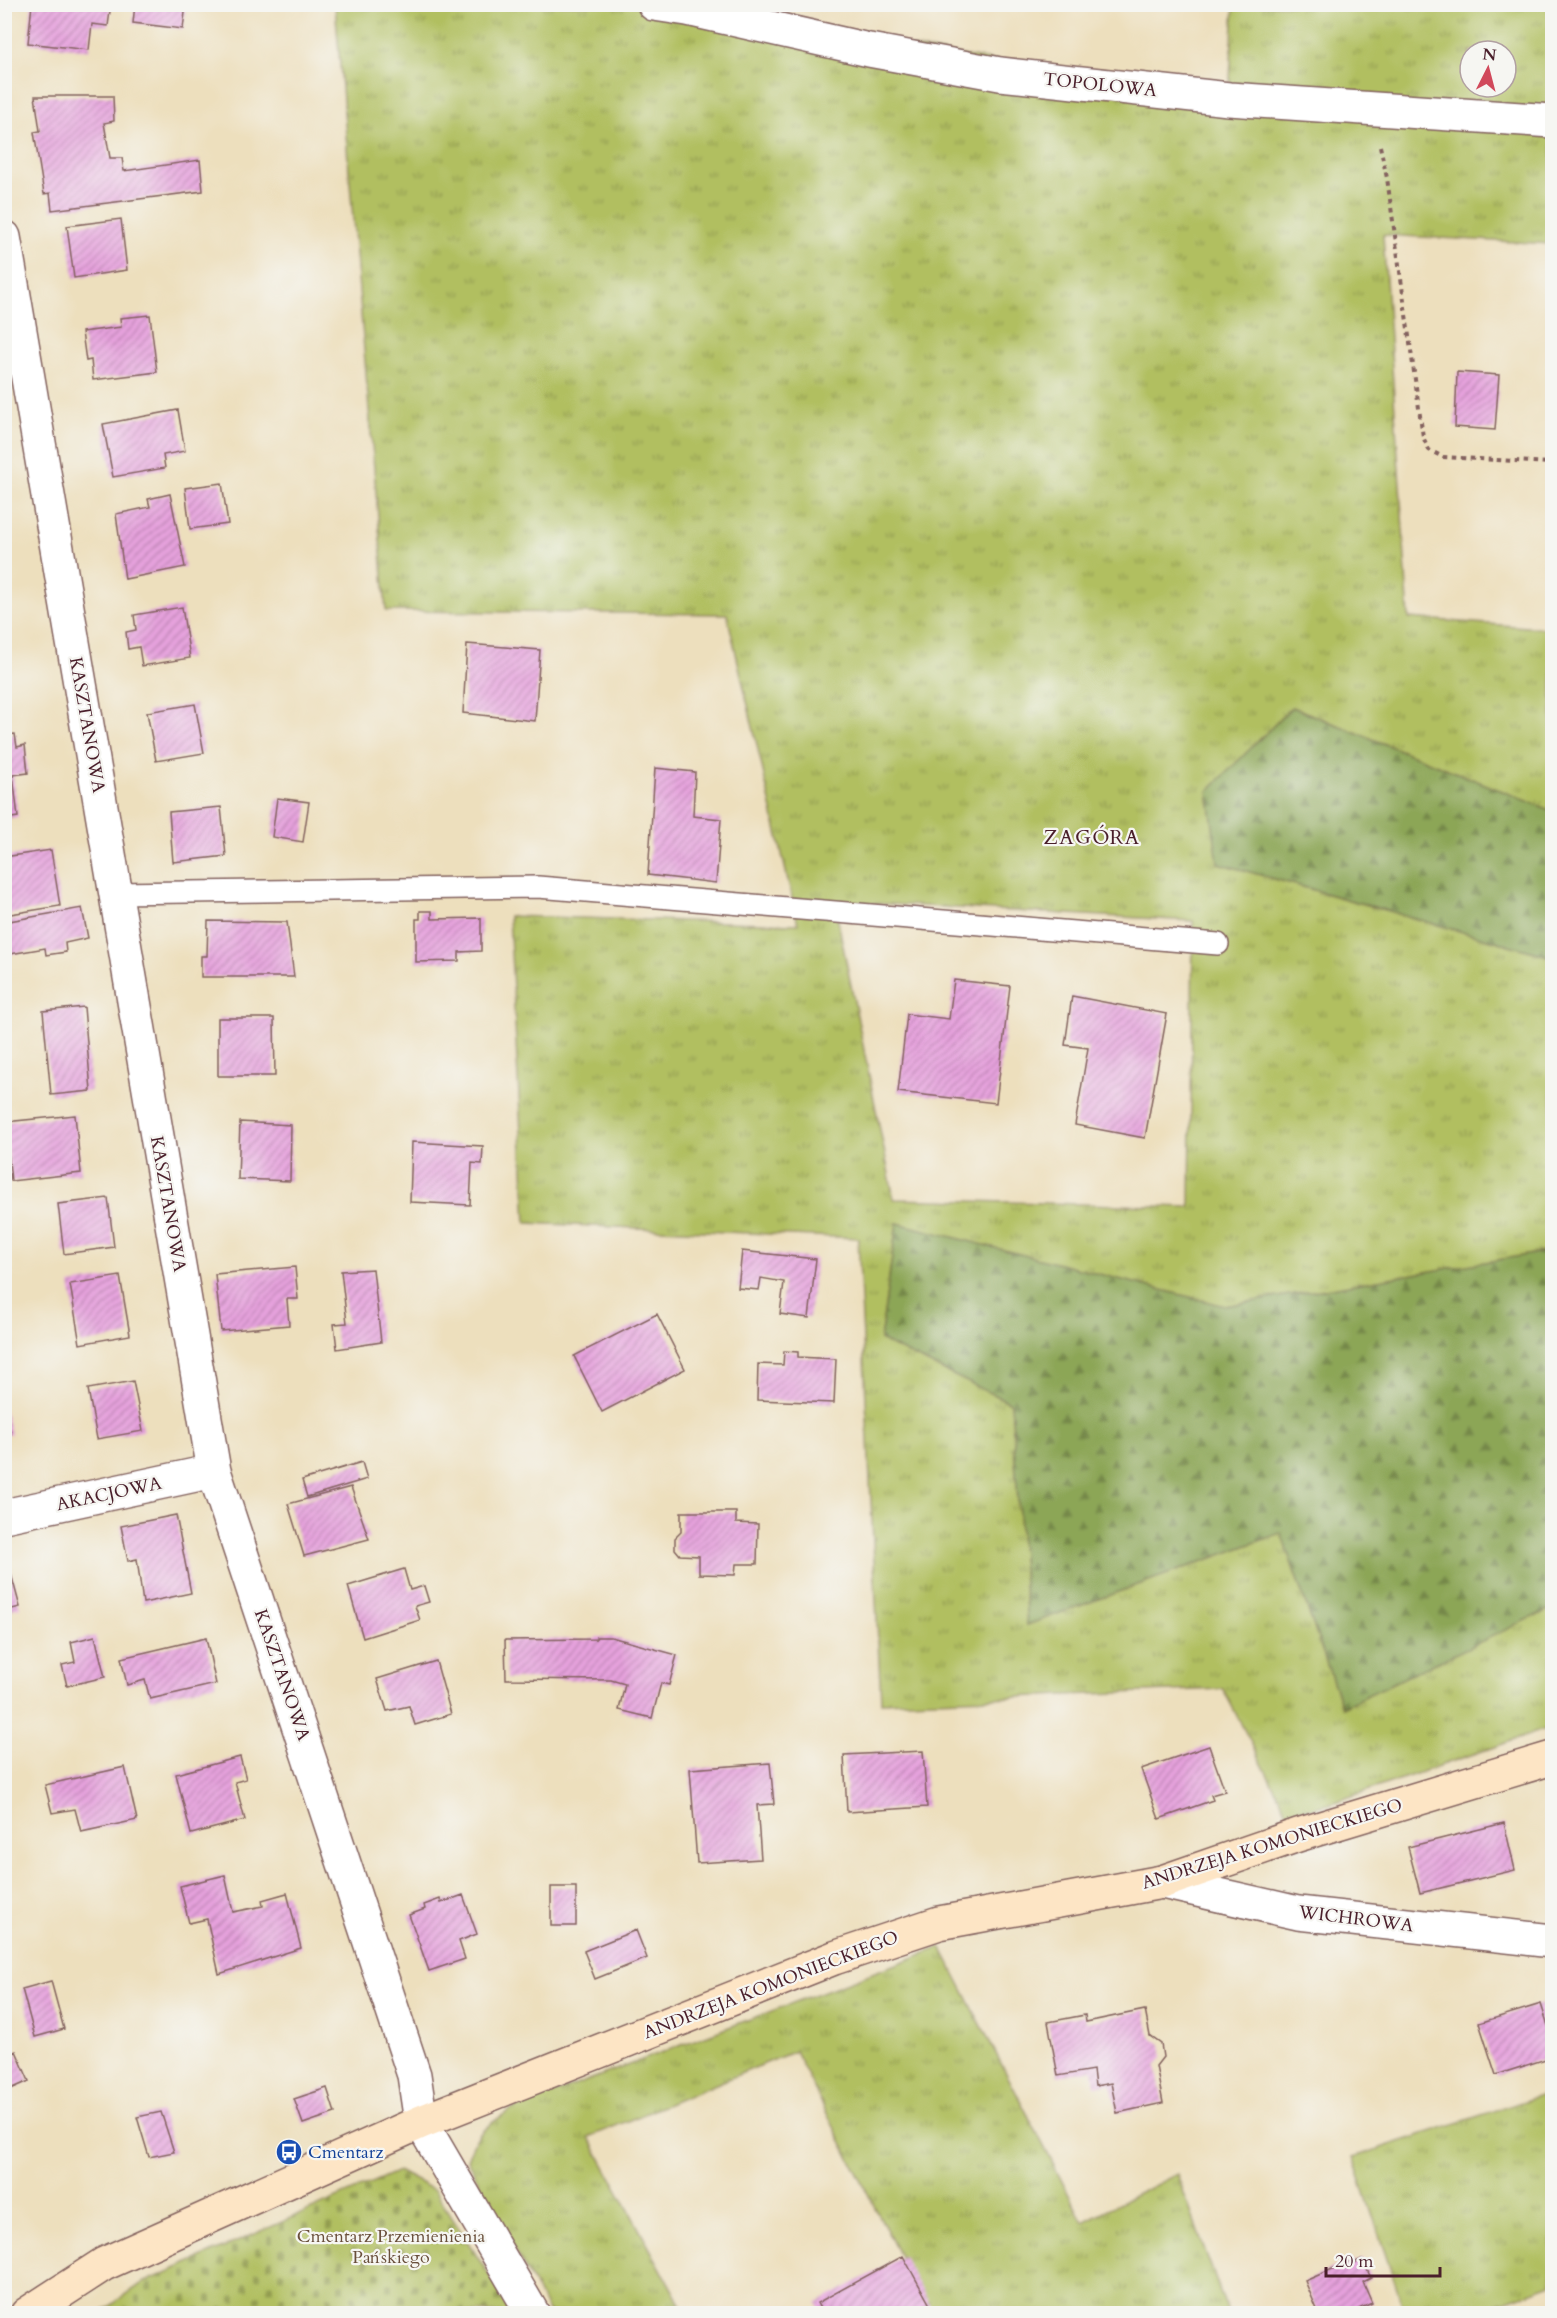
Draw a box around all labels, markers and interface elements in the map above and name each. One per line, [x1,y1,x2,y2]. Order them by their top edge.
north arrow [1458,39,1518,99]
text: N [1481,43,1498,67]
street label: TOPOLOWA [1042,67,1158,103]
street label: KASZTANOWA [63,655,111,795]
district label: ZAGÓRA [1044,824,1141,851]
street label: KASZTANOWA [144,1134,192,1274]
street label: AKACJOWA [54,1471,164,1517]
street label: KASZTANOWA [248,1606,316,1744]
street label: ANDRZEJA KOMONIECKIEGO [1139,1792,1405,1896]
street label: WICHROWA [1296,1899,1415,1938]
street label: ANDRZEJA KOMONIECKIEGO [640,1925,902,2045]
bus stop icon: Cmentarz [274,2137,304,2167]
place label: Cmentarz [308,2140,383,2165]
park label: Cmentarz Przemienienia Pańskiego [297,2224,486,2270]
scale bar [1326,2240,1440,2278]
text: 20 m [1335,2249,1374,2274]

